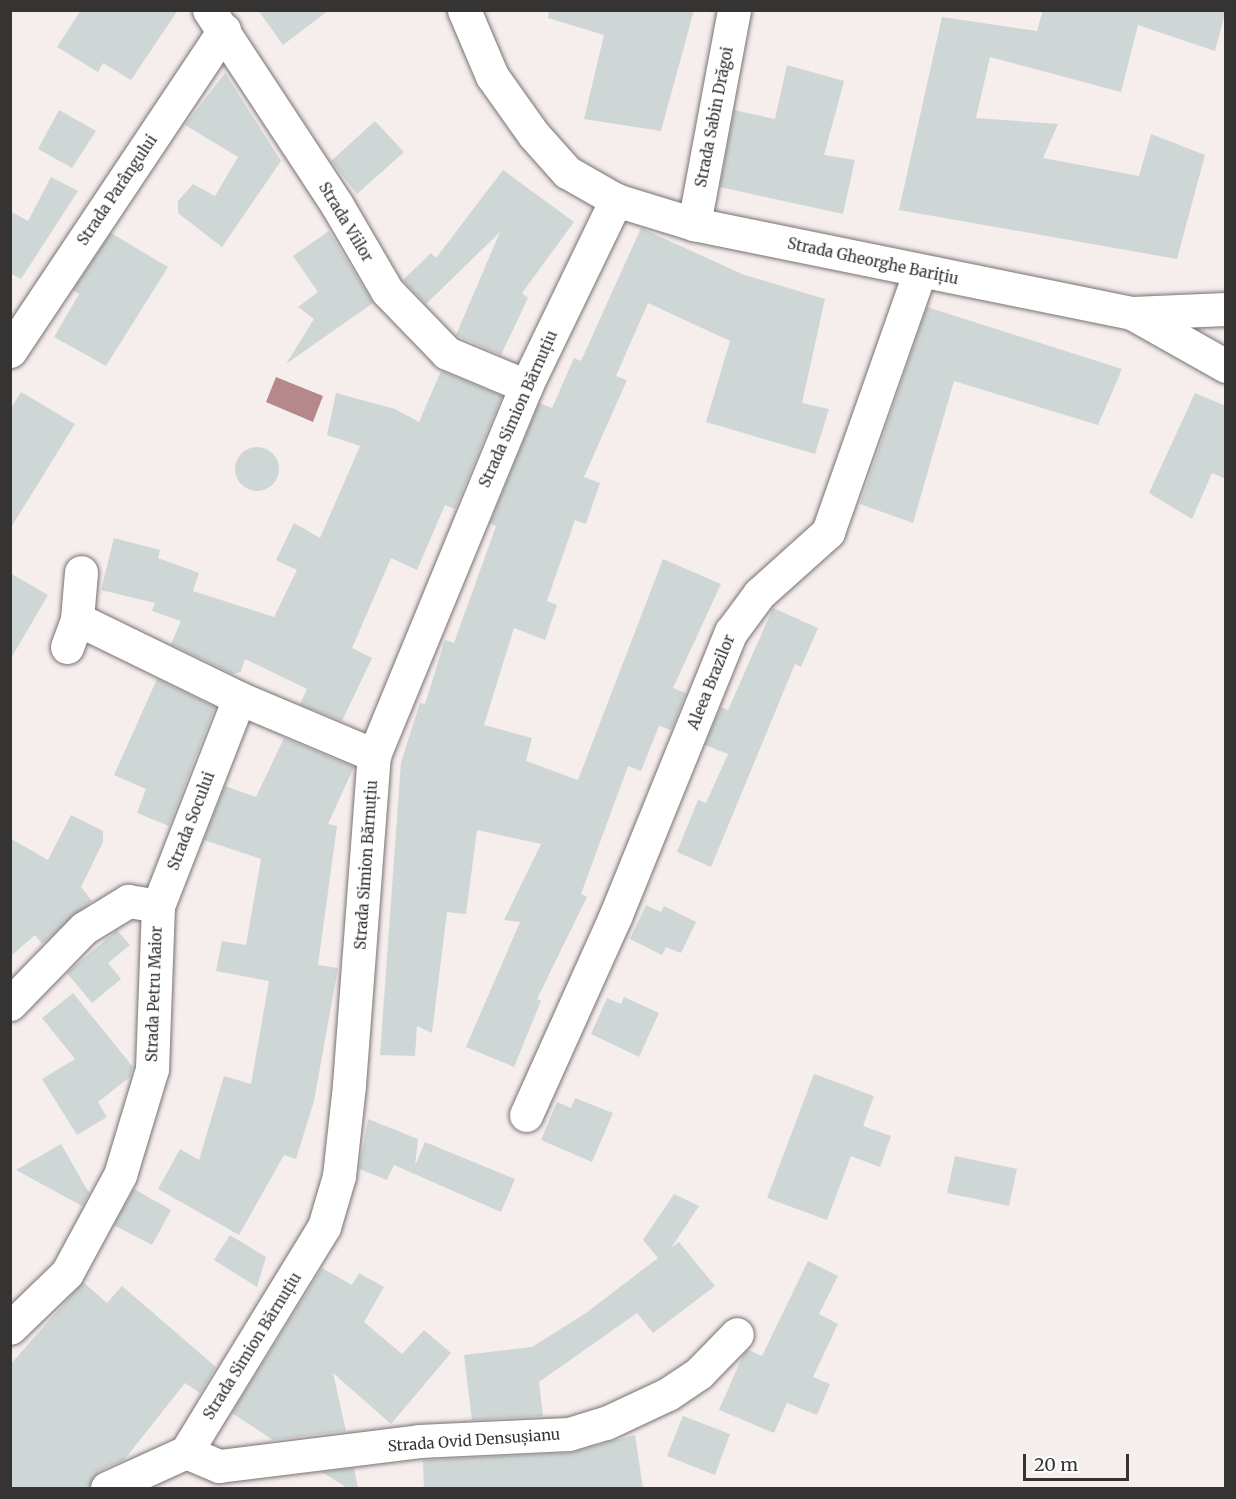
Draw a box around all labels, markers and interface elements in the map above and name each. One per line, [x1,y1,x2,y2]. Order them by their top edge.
street label: Strada Sabin Drăgoi [692,45,736,189]
street label: Strada Parângului [73,131,161,249]
street label: Strada Viilor [315,179,377,265]
street label: Strada Gheorghe Barițiu [786,234,960,288]
street label: Strada Simion Bărnuțiu [475,328,561,490]
street label: Aleea Brazilor [684,632,738,732]
street label: Strada Socului [164,769,218,873]
street label: Strada Simion Bărnuțiu [351,780,381,950]
street label: Strada Petru Maior [143,926,165,1062]
street label: Strada Simion Bărnuțiu [199,1269,305,1423]
street label: Strada Ovid Densușianu [387,1425,561,1455]
scale bar [1026,1442,1132,1480]
text: 20 m [1034,1453,1078,1476]

